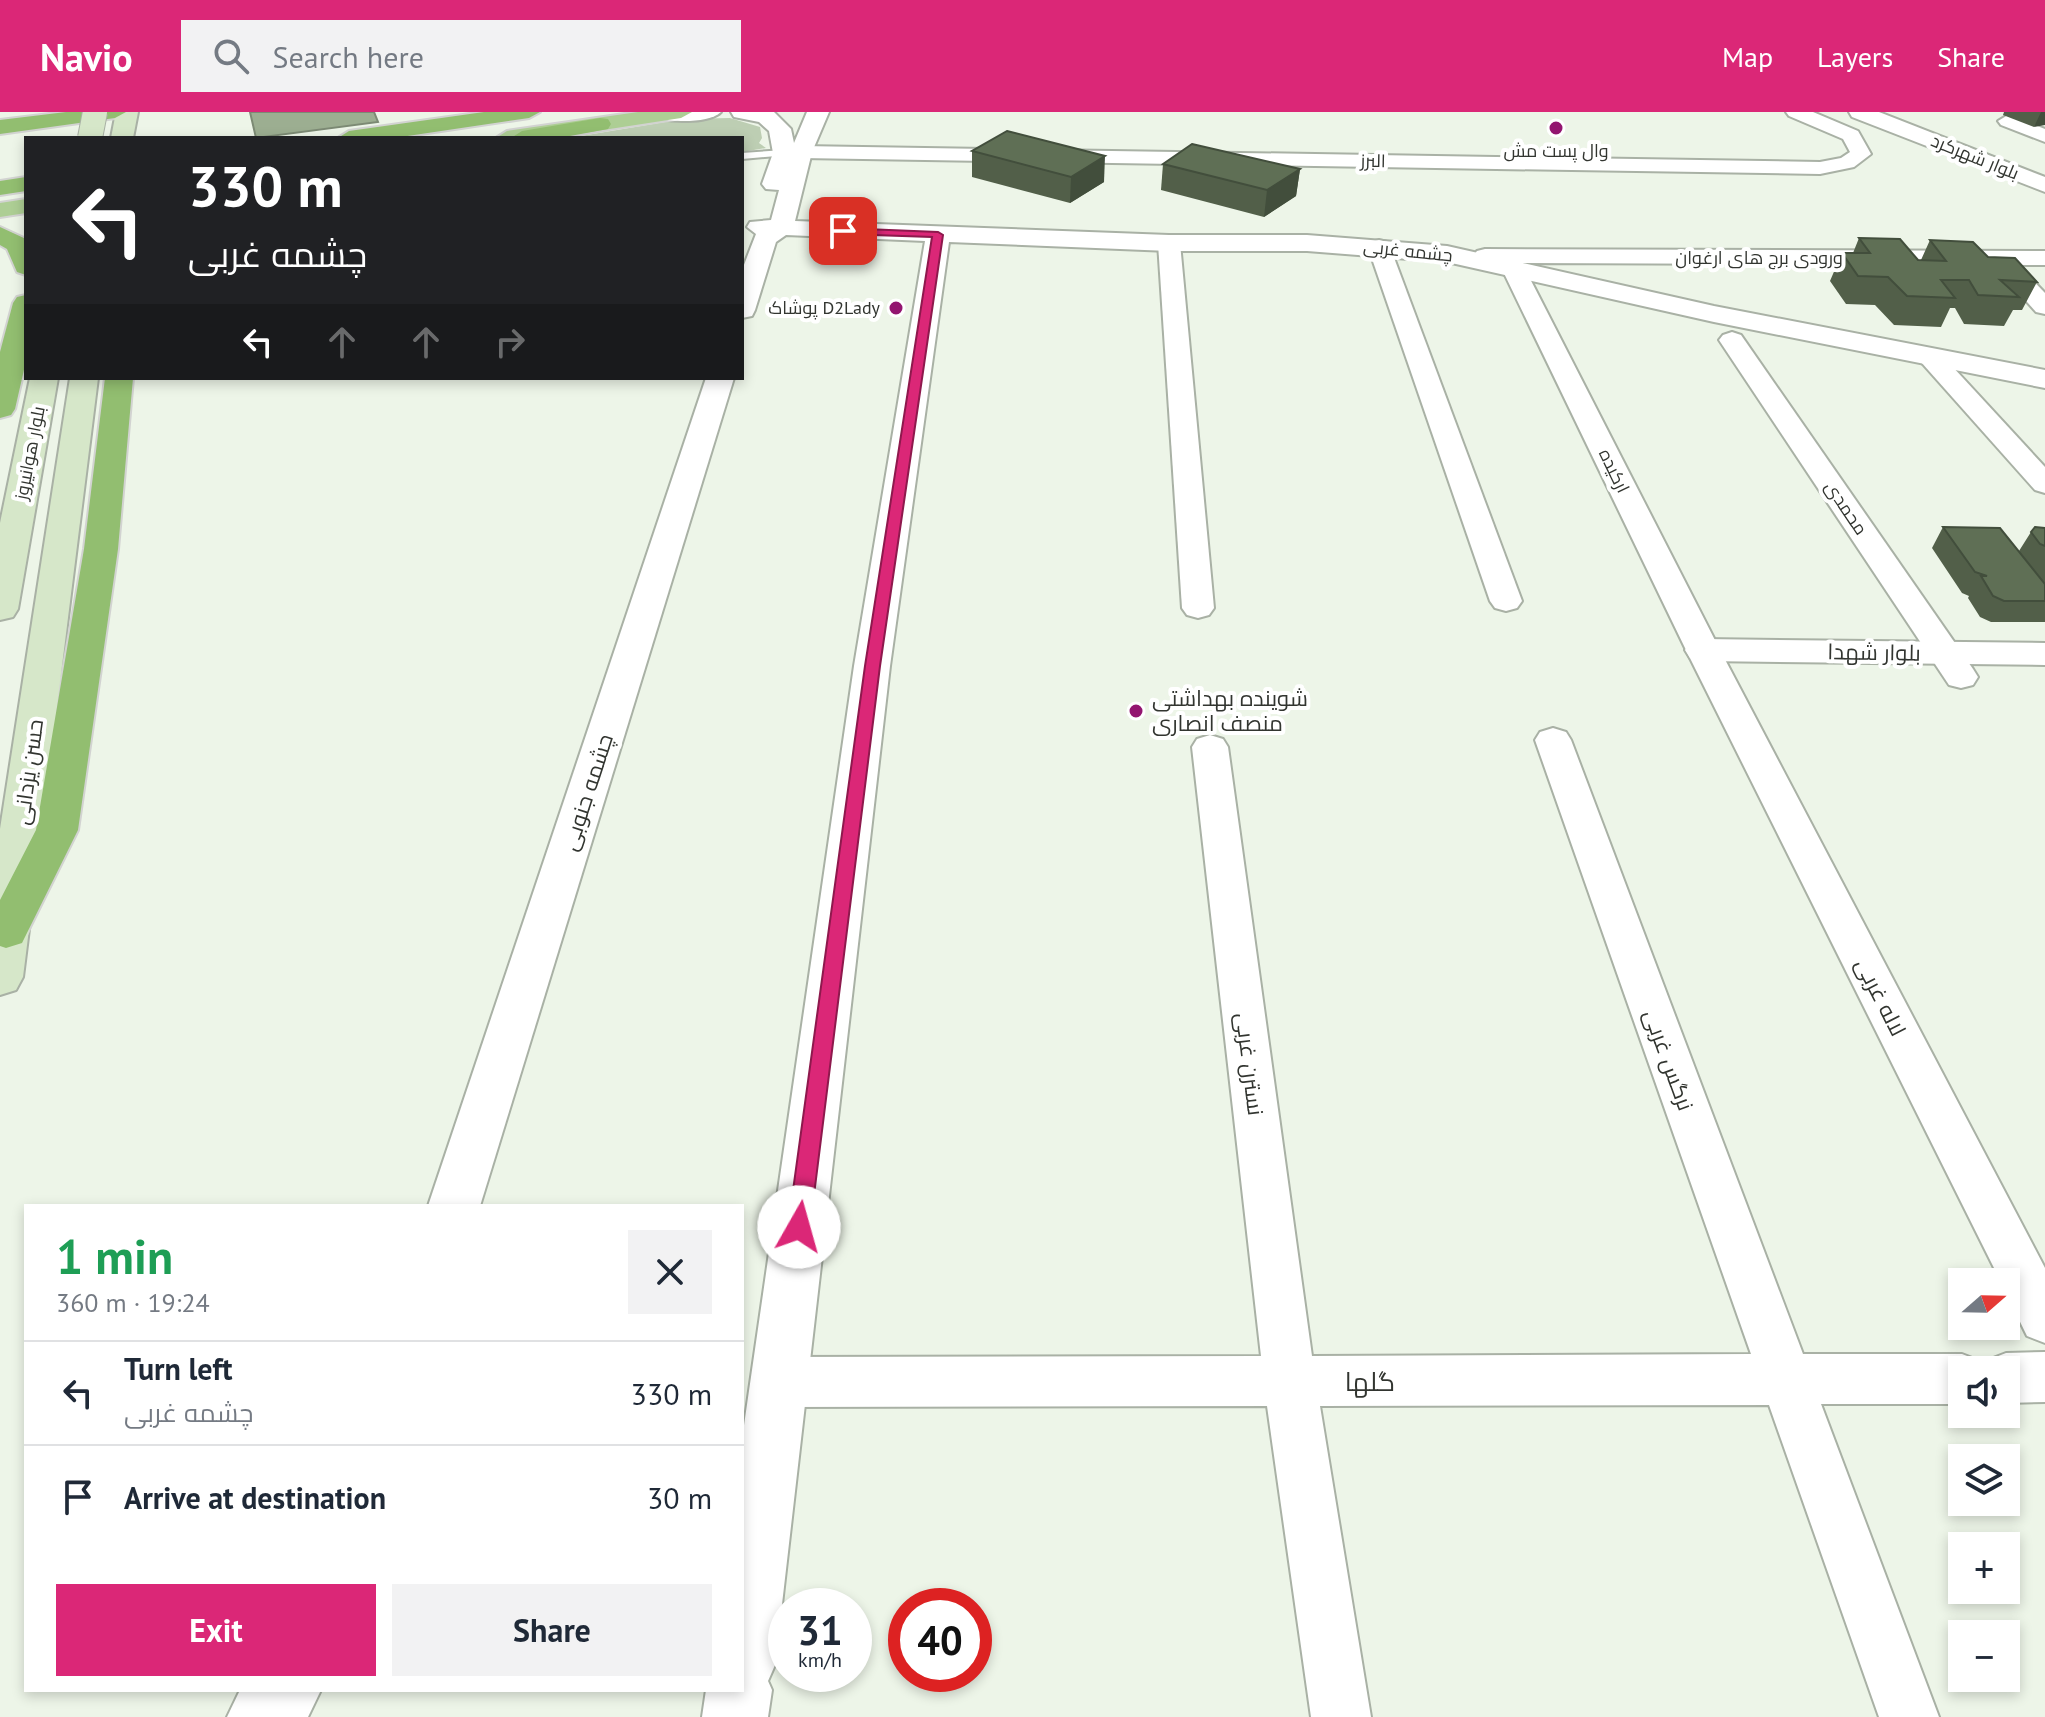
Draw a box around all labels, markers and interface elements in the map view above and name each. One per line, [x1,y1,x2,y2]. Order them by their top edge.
search box [181,20,741,92]
text: Navio [40,32,133,81]
icon: search [209,34,253,78]
text: Search here [273,37,424,76]
text: Map [1722,38,1773,75]
text: Layers [1817,38,1893,75]
text: Share [1937,38,2005,75]
marker: وال پست مش [1547,119,1565,137]
street label: بلوار شهرکرد [1928,129,2022,185]
place label: وال پست مش [1503,139,1609,163]
street label: البرز [1359,149,1386,172]
text: 330 m [188,150,343,222]
icon: left [56,168,160,272]
pin [809,197,877,265]
icon: arrive [821,209,865,253]
text: چشمه غربی [188,230,367,277]
street label: چشمه غربی [1362,234,1454,268]
street label: ورودی برج های ارغوان [1675,246,1843,270]
place label: پوشاک D2Lady [768,296,881,320]
marker: پوشاک D2Lady [887,299,905,317]
icon: left [236,320,280,364]
icon: ahead [320,320,364,364]
icon: ahead [404,320,448,364]
icon: right [488,320,532,364]
street label: بلوار هوانیروز [9,404,50,503]
street label: ارکیده [1594,445,1635,497]
street label: محمدی [1820,476,1873,539]
street label: بلوار شهدا [1827,637,1921,667]
place label: شوینده بهداشتی منصف انصاری [1152,684,1308,737]
marker: شوینده بهداشتی منصف انصاری [1127,702,1145,720]
street label: حسن یزدانی [7,717,49,827]
street label: چشمه جنوبی [555,730,620,854]
street label: لاله غربی [1850,953,1912,1041]
street label: نرگس غربی [1638,1006,1700,1114]
street label: نسترن غربی [1230,1011,1270,1117]
position arrow [757,1185,841,1269]
text: 1 min [56,1225,173,1287]
button: close [628,1230,712,1314]
north arrow [1948,1268,2020,1340]
map controls [1948,1268,2020,1692]
text: 360 m · 19:24 [56,1286,210,1319]
text: Turn left [124,1349,232,1388]
button: sound [1948,1356,2020,1428]
street label: گلها [1345,1365,1395,1398]
icon: left [56,1371,100,1415]
text: 330 m [631,1374,712,1413]
text: چشمه غربی [124,1396,253,1429]
button: layers [1948,1444,2020,1516]
icon: arrive [56,1475,100,1519]
text: Arrive at destination [124,1478,386,1517]
text: 30 m [647,1478,712,1517]
button: + [1948,1532,2020,1604]
button: Exit [56,1584,376,1676]
button: Share [392,1584,712,1676]
speed limit sign: 40 [888,1588,992,1692]
text: 31 [797,1604,843,1656]
button: − [1948,1620,2020,1692]
text: km/h [798,1647,842,1673]

